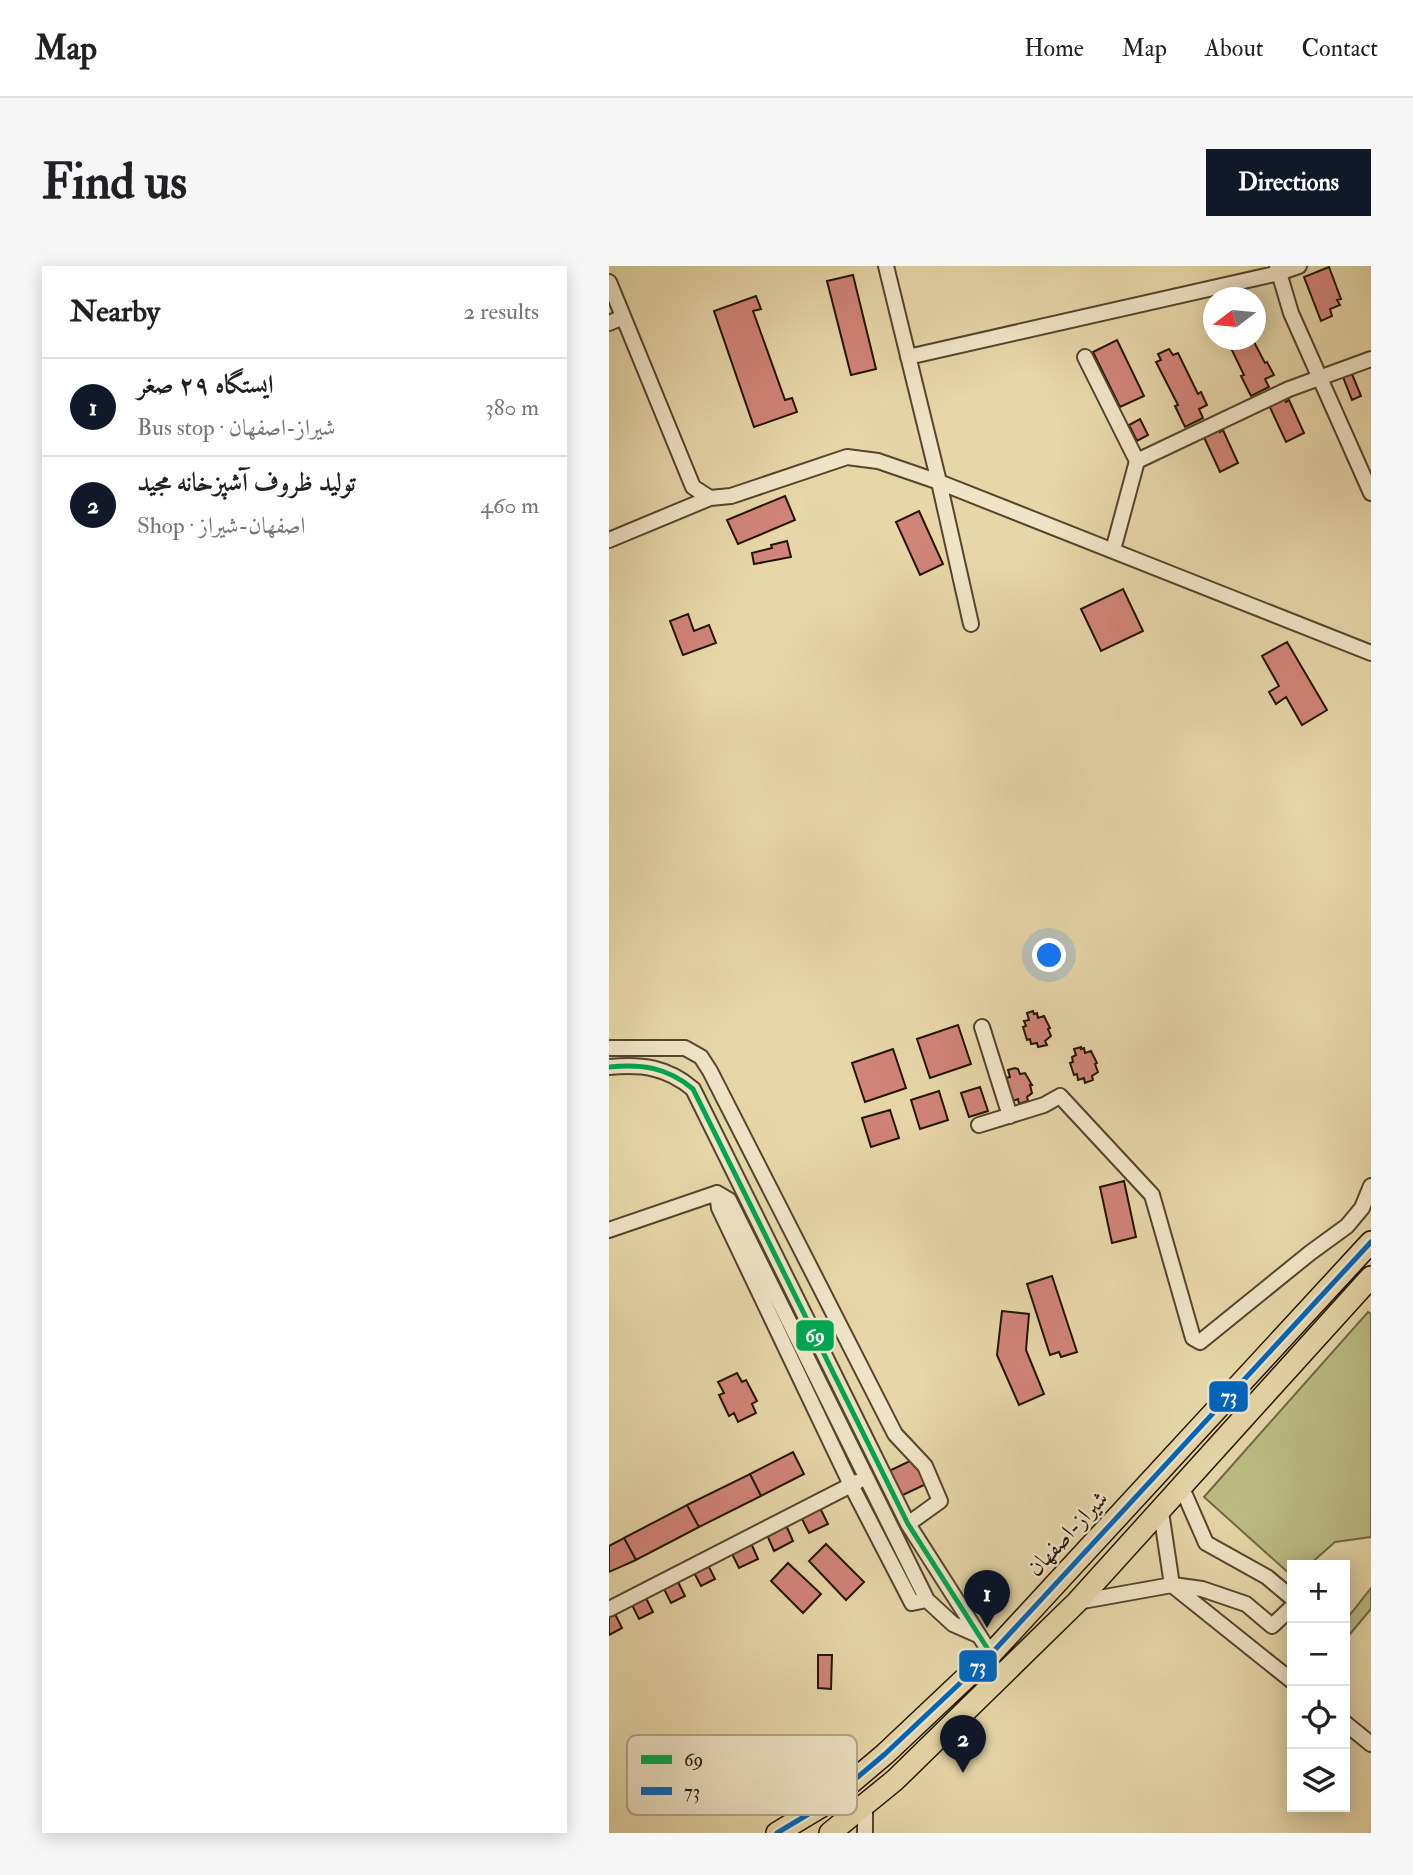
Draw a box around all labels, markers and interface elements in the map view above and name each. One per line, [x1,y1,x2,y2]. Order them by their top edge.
text: Map [35,28,97,69]
text: Home [1024,33,1084,64]
text: Map [1122,33,1167,64]
text: About [1205,33,1264,64]
text: Contact [1302,33,1378,64]
button: Directions [1206,149,1371,216]
text: Find us [42,152,187,213]
north arrow [1203,287,1266,350]
text: Nearby [70,293,160,330]
text: 2 results [464,297,539,326]
text: ایستگاه ۲۹ صغر [137,369,274,401]
text: 1 [89,393,97,422]
text: 380 m [485,393,539,422]
text: Bus stop · شیراز-اصفهان [137,413,336,442]
text: تولید ظروف آشپزخانه مجید [137,467,356,499]
text: 2 [87,491,99,520]
text: 460 m [481,491,539,520]
text: Shop · اصفهان-شیراز [137,511,305,540]
your location [1032,938,1066,972]
line badge: 69 [795,1319,835,1352]
text: 69 [805,1324,825,1348]
line badge: 73 [1208,1380,1249,1413]
text: 73 [1221,1385,1237,1409]
street label: شیراز-اصفهان [1020,1484,1114,1582]
map controls [1287,1560,1350,1812]
button: + [1287,1560,1350,1623]
pin: 1 [964,1570,1010,1628]
button: − [1287,1623,1350,1686]
line badge: 73 [958,1649,998,1683]
text: 73 [970,1655,986,1679]
button: locate [1287,1686,1350,1749]
pin: 2 [940,1715,986,1773]
legend [627,1735,857,1815]
text: 69 [684,1748,703,1772]
button: layers [1287,1749,1350,1812]
text: 73 [684,1780,700,1804]

